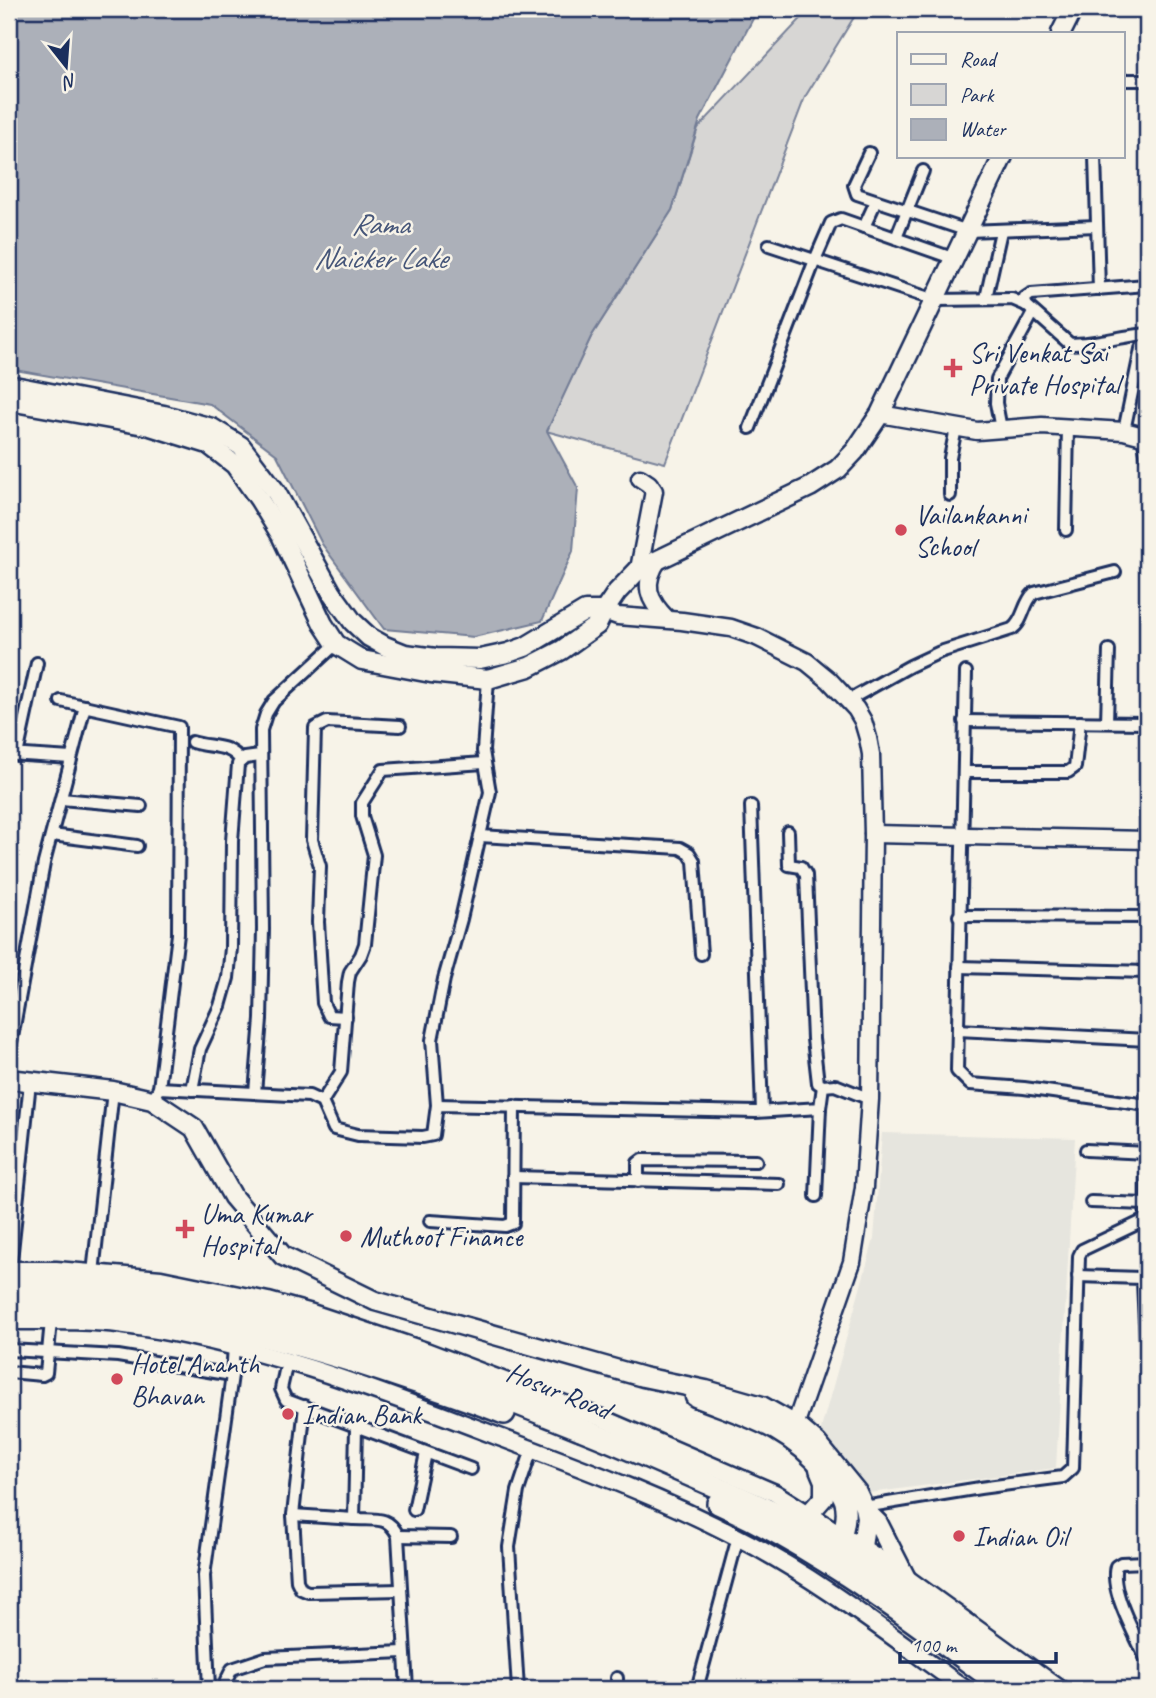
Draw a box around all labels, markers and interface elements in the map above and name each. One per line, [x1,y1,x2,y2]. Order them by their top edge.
north arrow [32,32,102,102]
legend [897,32,1124,158]
text: Road [960,46,999,72]
text: N [58,68,80,95]
text: Park [960,82,995,108]
text: Water [960,116,1007,142]
water label: Rama Naicker Lake [314,205,451,277]
place label: Sri Venkat Sai Private Hospital [969,335,1125,402]
marker: Sri Venkat Sai Private Hospital [943,358,963,378]
place label: Vailankanni School [915,497,1030,564]
marker: Vailankanni School [893,522,909,538]
place label: Uma Kumar Hospital [201,1196,314,1263]
marker: Uma Kumar Hospital [175,1219,195,1239]
place label: Muthoot Finance [360,1219,524,1254]
marker: Muthoot Finance [338,1228,354,1244]
place label: Hotel Ananth Bhavan [131,1346,260,1413]
street label: Hosur Road [502,1354,620,1429]
marker: Hotel Ananth Bhavan [109,1371,125,1387]
place label: Indian Bank [302,1397,423,1432]
marker: Indian Bank [280,1406,296,1422]
place label: Indian Oil [973,1519,1072,1554]
marker: Indian Oil [951,1528,967,1544]
scale bar [900,1621,1056,1665]
text: 100 m [911,1632,958,1658]

